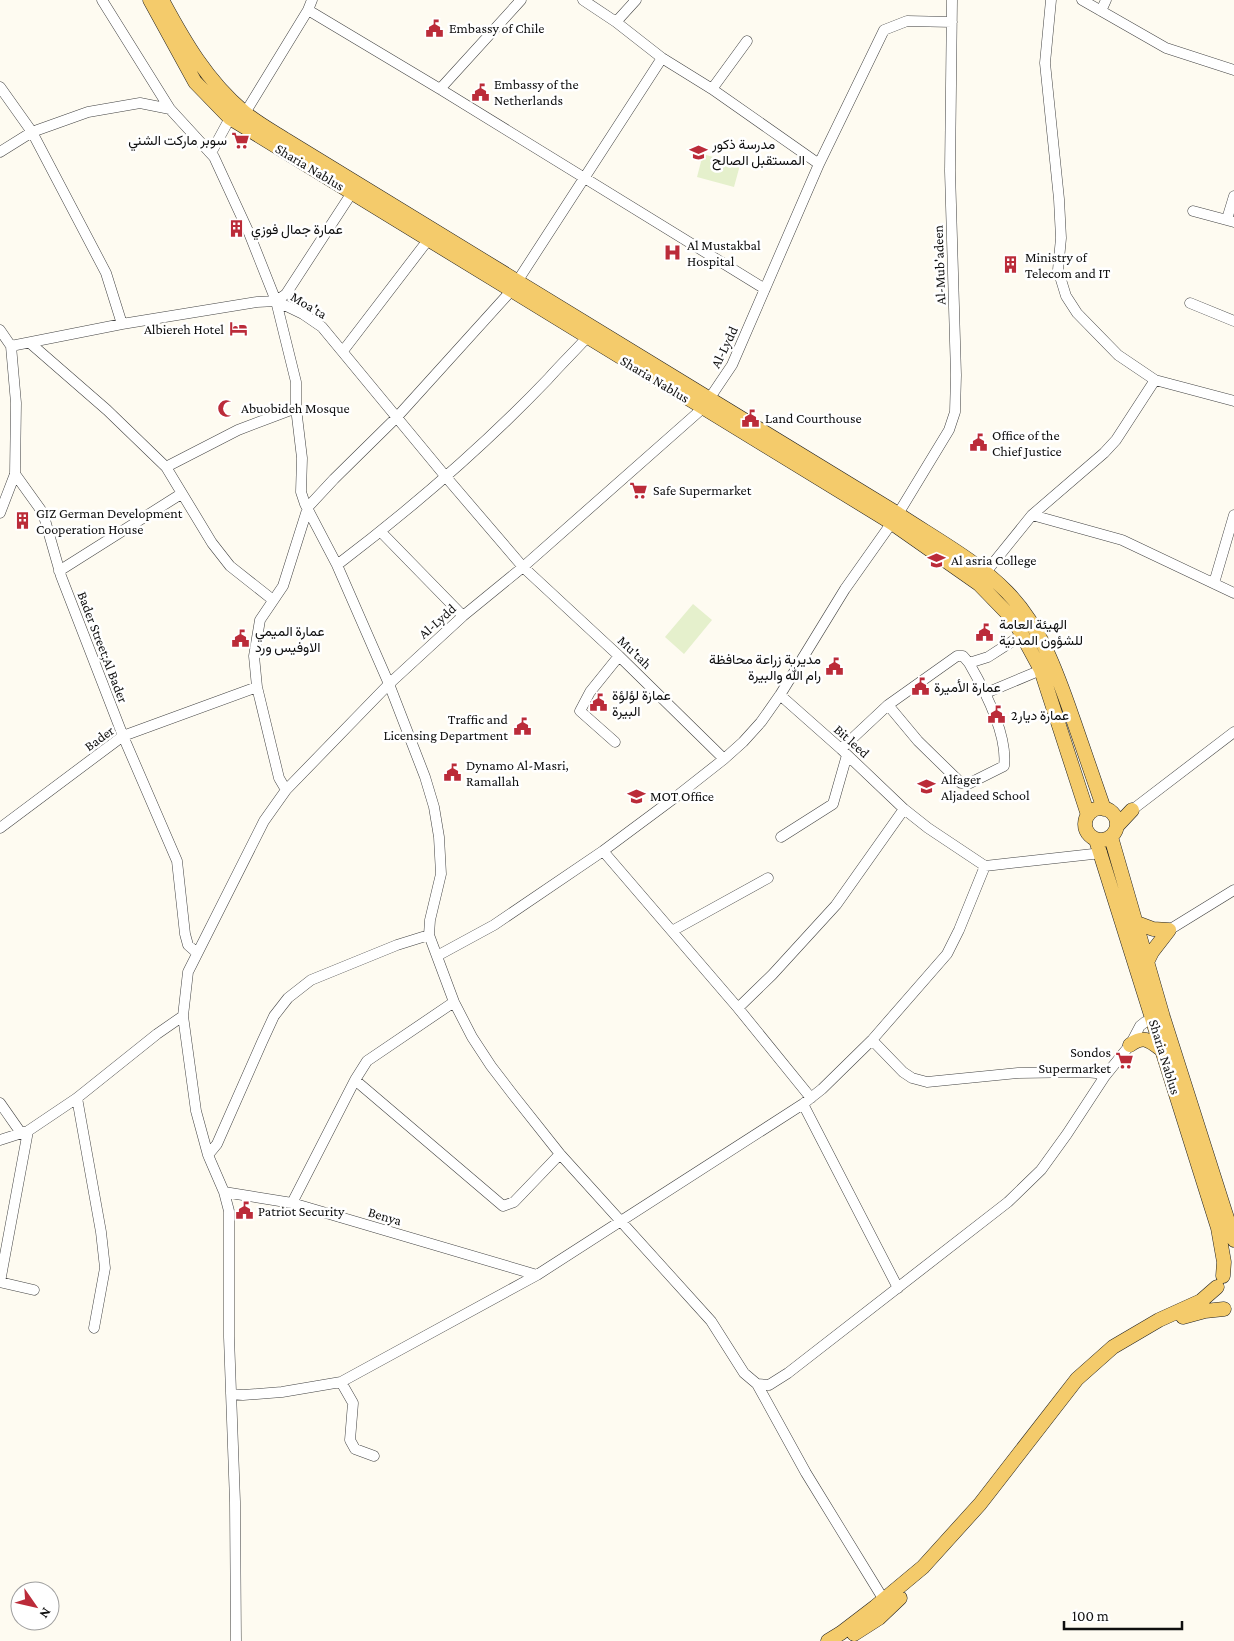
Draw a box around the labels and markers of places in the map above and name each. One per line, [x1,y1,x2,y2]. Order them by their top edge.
public building icon: Embassy of Chile [425,18,445,38]
place label: Embassy of Chile [449,20,545,36]
place label: Embassy of the Netherlands [494,76,579,108]
public building icon: Embassy of the Netherlands [470,82,490,102]
supermarket icon: سوبر ماركت الشني [231,130,251,150]
place label: سوبر ماركت الشني [128,132,227,152]
place label: مدرسة ذكور المستقبل الصالح [711,136,805,171]
school or university icon: مدرسة ذكور المستقبل الصالح [688,142,708,162]
building icon: عمارة جمال فوزي [227,219,247,239]
place label: عمارة جمال فوزي [251,221,343,241]
place label: Al Mustakbal Hospital [687,237,761,269]
hospital icon: Al Mustakbal Hospital [663,243,683,263]
place label: Ministry of Telecom and IT [1025,249,1111,281]
building icon: Ministry of Telecom and IT [1001,255,1021,275]
hotel icon: Albiereh Hotel [228,319,248,339]
place label: Albiereh Hotel [144,321,224,337]
mosque icon: Abuobideh Mosque [217,398,237,418]
place label: Abuobideh Mosque [241,400,350,416]
public building icon: Land Courthouse [741,408,761,428]
place label: Land Courthouse [765,410,862,426]
place label: Office of the Chief Justice [992,427,1062,459]
public building icon: Office of the Chief Justice [968,433,988,453]
supermarket icon: Safe Supermarket [629,480,649,500]
place label: Safe Supermarket [653,482,752,498]
place label: GIZ German Development Cooperation House [36,505,183,537]
building icon: GIZ German Development Cooperation House [12,511,32,531]
school or university icon: Al asria College [927,550,947,570]
place label: Al asria College [951,552,1036,568]
place label: الهيئة العامة للشؤون المدنية [999,616,1083,649]
public building icon: الهيئة العامة للشؤون المدنية [975,622,995,642]
place label: عمارة الميمي الاوفيس ورد [255,623,325,656]
public building icon: عمارة الميمي الاوفيس ورد [231,629,251,649]
place label: مديرية زراعة محافظة رام الله والبيرة [709,651,821,684]
public building icon: مديرية زراعة محافظة رام الله والبيرة [825,657,845,677]
public building icon: عمارة الأميرة [910,677,930,697]
place label: عمارة الأميرة [934,679,1001,696]
place label: عمارة لؤلؤة البيرة [612,687,671,720]
public building icon: عمارة لؤلؤة البيرة [588,693,608,713]
public building icon: عمارة ديار2 [987,705,1007,725]
place label: عمارة ديار2 [1011,707,1069,724]
place label: Traffic and Licensing Department [383,711,509,743]
public building icon: Traffic and Licensing Department [512,717,532,737]
place label: Dynamo Al-Masri, Ramallah [466,757,569,789]
public building icon: Dynamo Al-Masri, Ramallah [442,763,462,783]
place label: Alfager Aljadeed School [941,771,1030,804]
school or university icon: Alfager Aljadeed School [917,777,937,797]
school or university icon: MOT Office [626,786,646,806]
place label: MOT Office [650,788,714,804]
place label: Sondos Supermarket [1039,1044,1111,1076]
supermarket icon: Sondos Supermarket [1115,1050,1135,1070]
public building icon: Patriot Security [234,1201,254,1221]
place label: Patriot Security [258,1203,345,1219]

